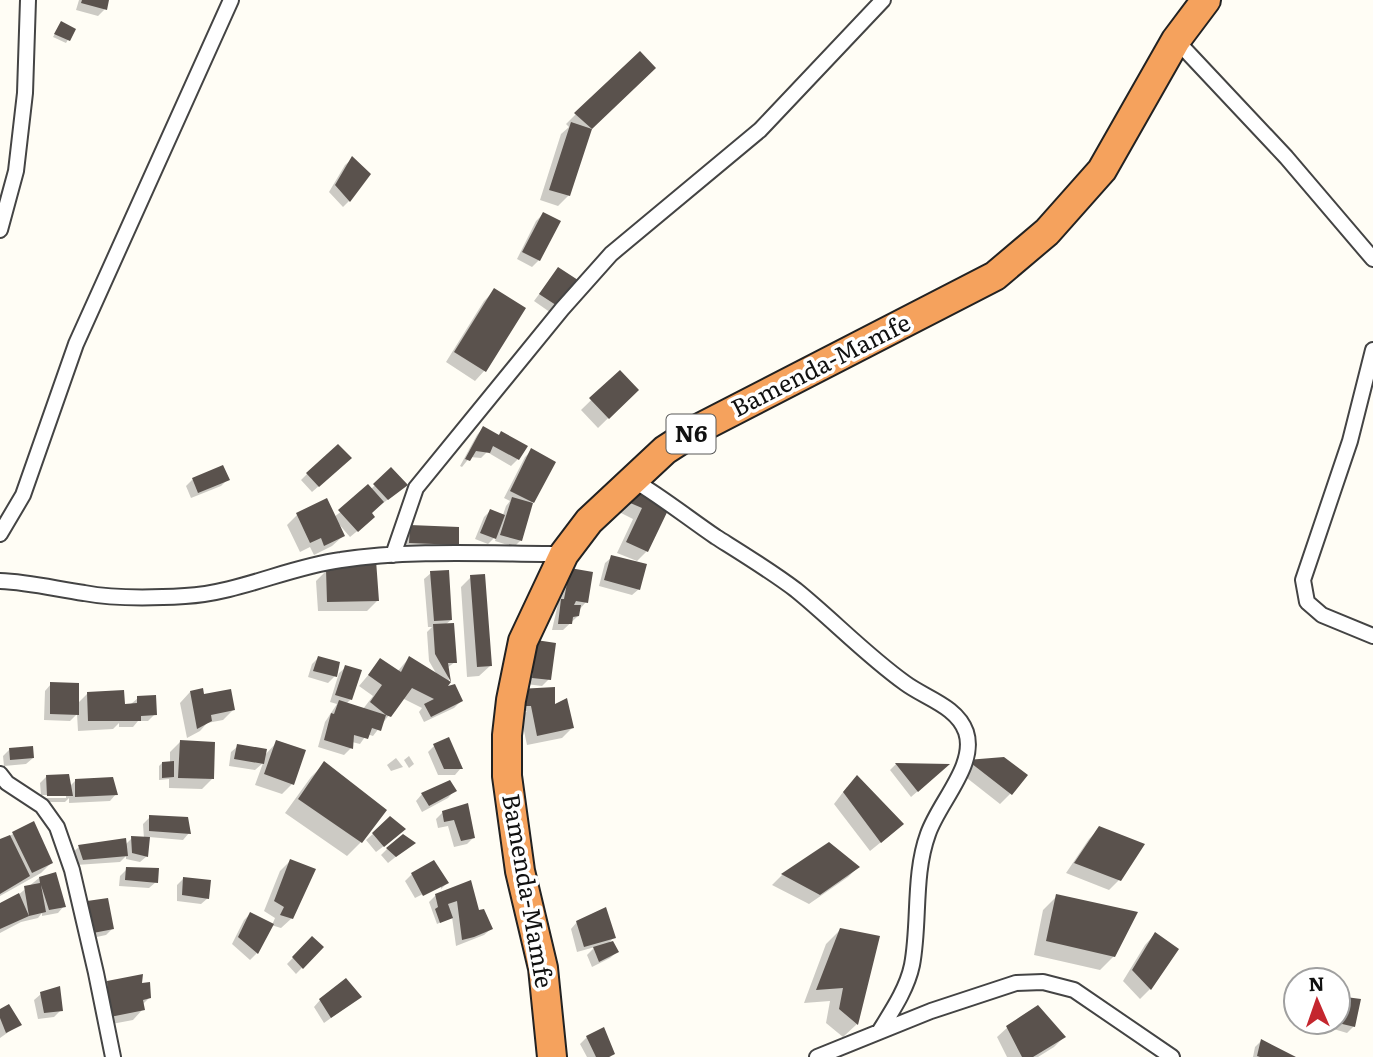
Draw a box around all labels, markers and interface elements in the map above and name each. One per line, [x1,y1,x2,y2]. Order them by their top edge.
street label: Bamenda-Mamfe [724,304,915,424]
road number: N6 [666,414,716,454]
street label: Bamenda-Mamfe [495,791,564,991]
north arrow [1282,966,1352,1036]
text: N [1308,969,1325,997]

